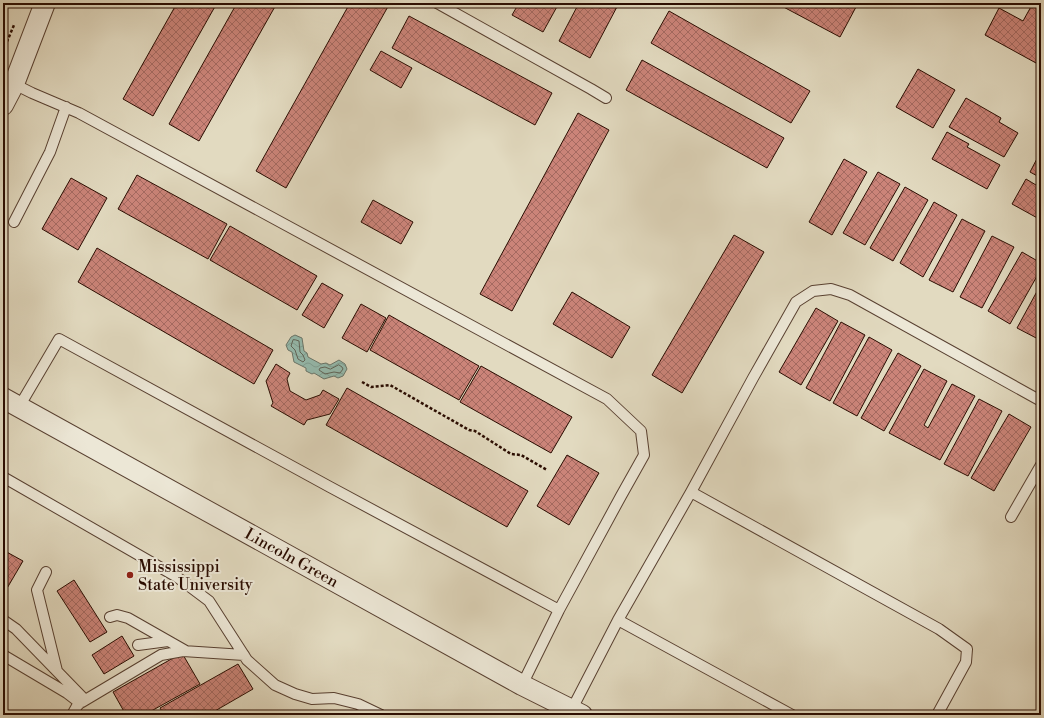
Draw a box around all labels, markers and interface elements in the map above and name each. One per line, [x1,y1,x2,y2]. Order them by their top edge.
street label: Lincoln Green [241,524,342,592]
place label: Mississippi State University [138,557,253,595]
marker: Mississippi State University [125,570,135,580]

